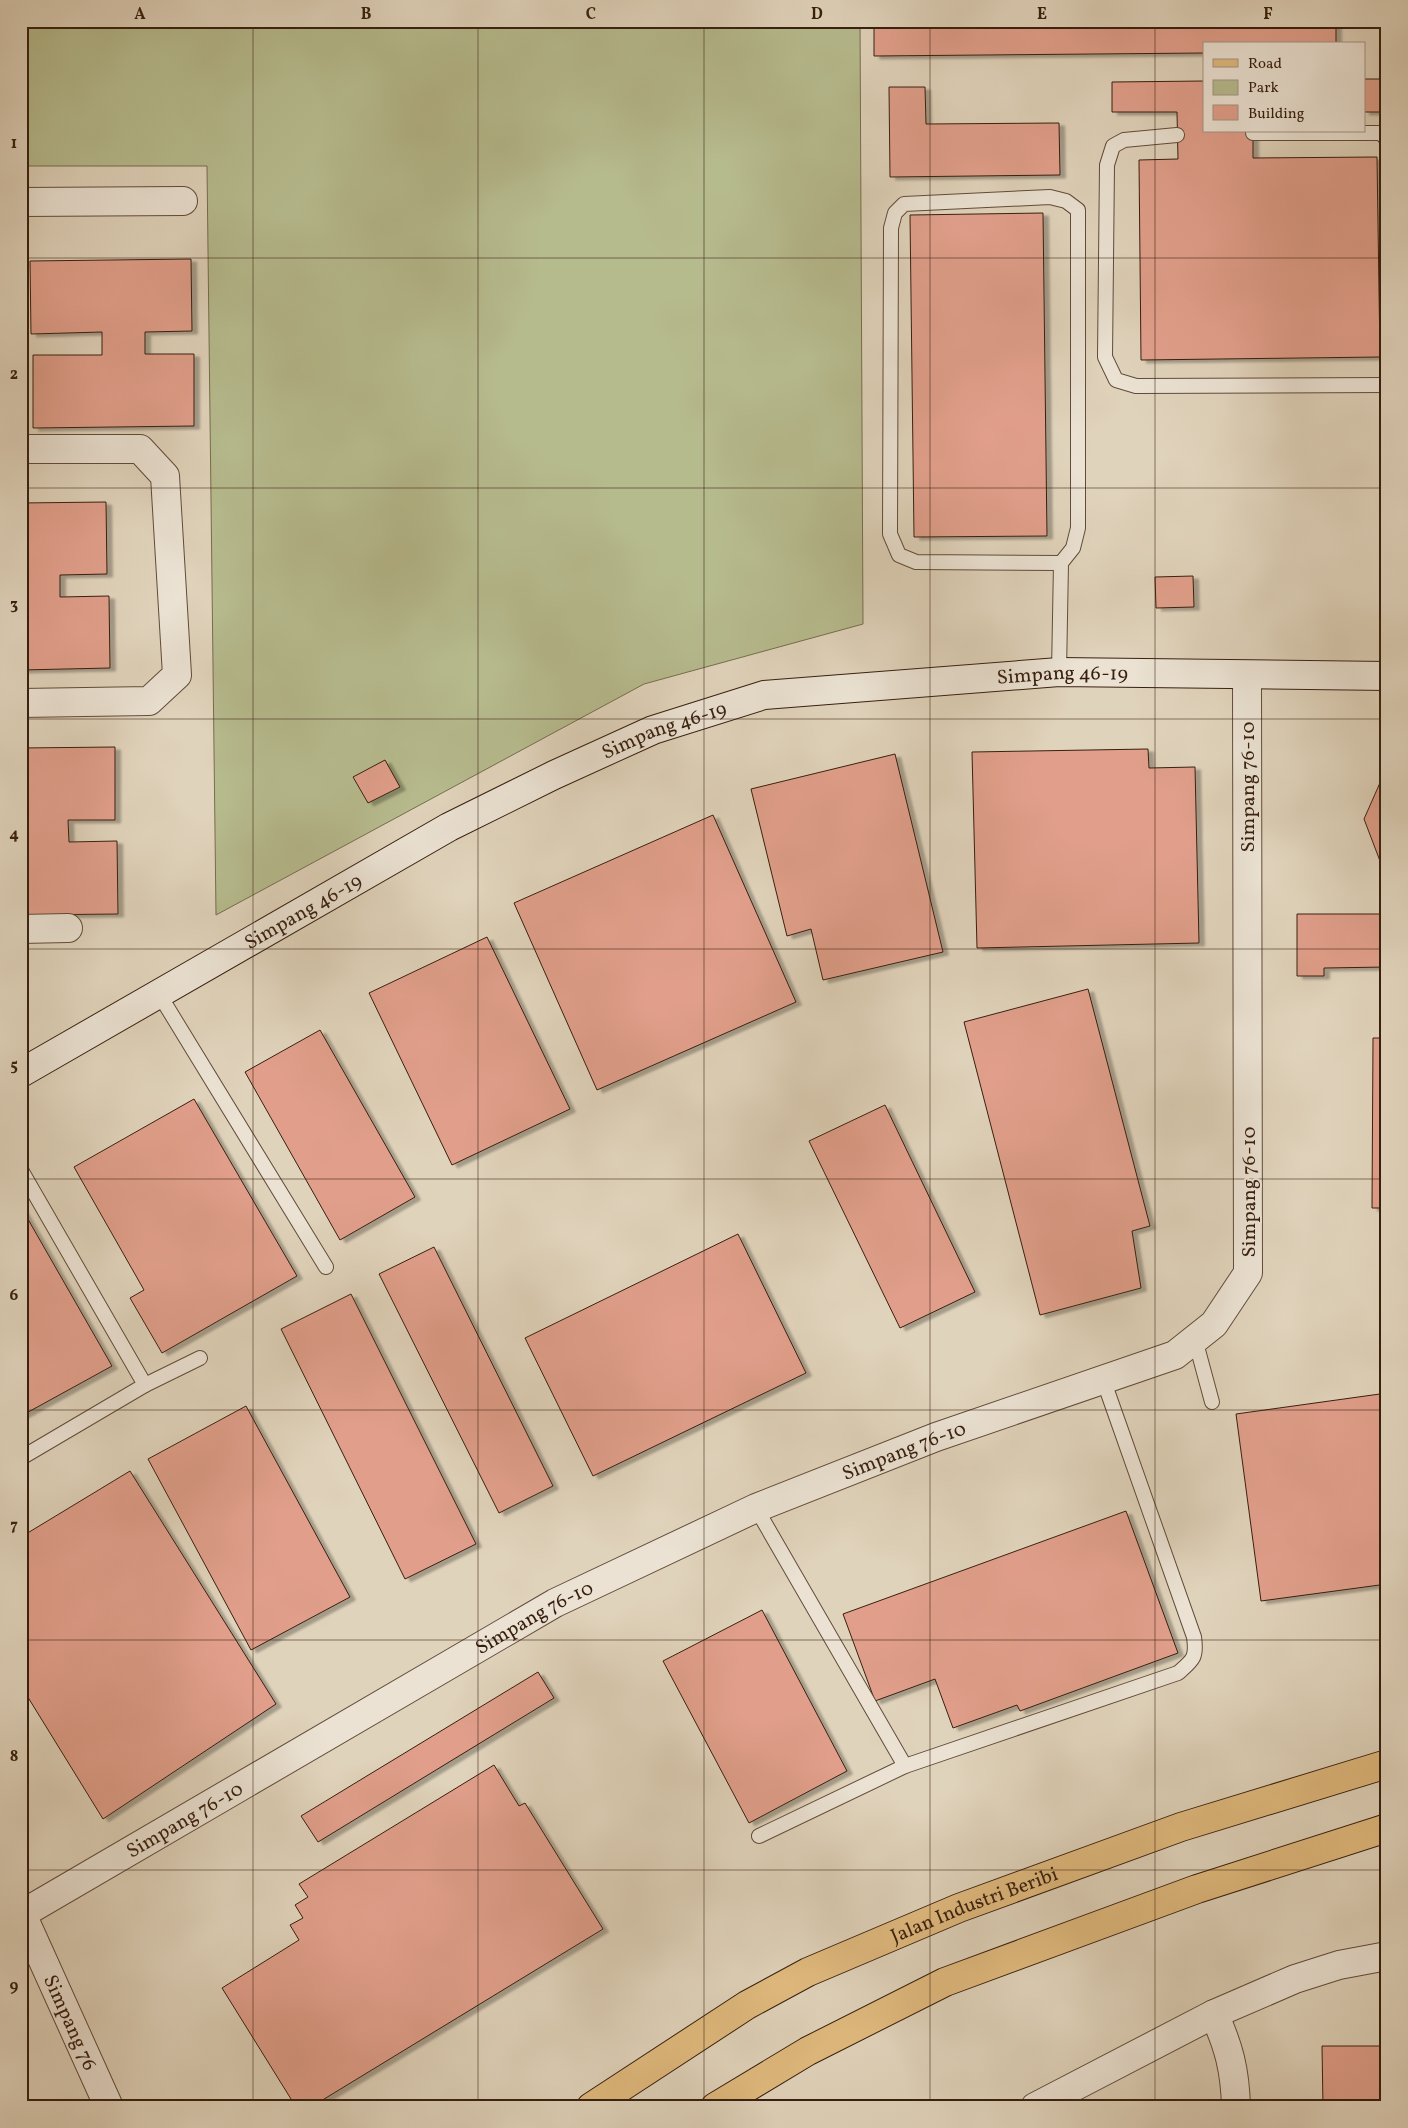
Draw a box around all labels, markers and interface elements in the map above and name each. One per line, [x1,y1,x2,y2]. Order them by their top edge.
text: A [134,4,146,26]
text: B [361,4,372,26]
text: C [586,4,596,26]
text: D [811,4,823,26]
text: E [1037,4,1047,26]
text: F [1263,4,1273,26]
legend [1203,42,1366,132]
text: Road [1248,54,1282,75]
text: Park [1248,78,1279,99]
text: Building [1248,104,1305,125]
text: 1 [11,133,17,155]
text: 2 [10,364,18,386]
text: 3 [10,594,18,616]
street label: Simpang 46-19 [996,660,1128,693]
street label: Simpang 46-19 [598,696,730,767]
street label: Simpang 76-10 [1235,722,1263,852]
text: 4 [9,824,19,846]
street label: Simpang 46-19 [240,868,368,958]
text: 5 [10,1055,18,1077]
street label: Simpang 76-10 [1236,1127,1264,1257]
text: 6 [10,1285,19,1307]
street label: Simpang 76-10 [838,1416,970,1489]
text: 7 [10,1515,18,1537]
street label: Simpang 76-10 [471,1575,598,1662]
text: 8 [10,1746,18,1768]
street label: Simpang 76-10 [122,1776,249,1866]
street label: Jalan Industri Beribi [887,1861,1062,1951]
street label: Simpang 76 [35,1971,103,2075]
text: 9 [10,1976,19,1998]

